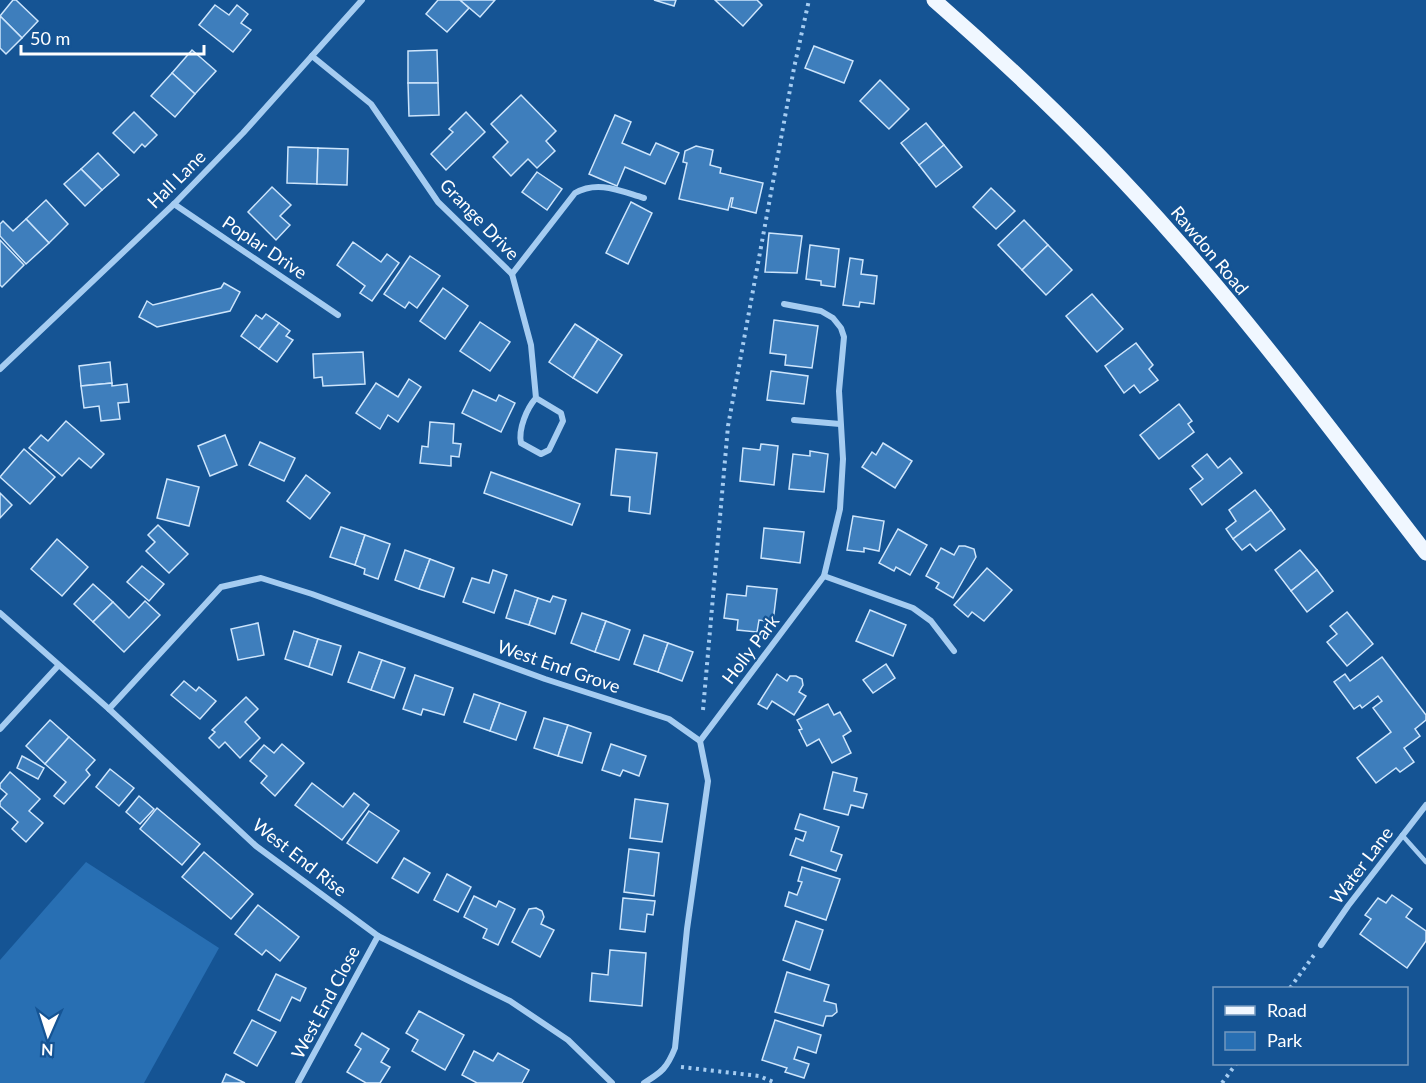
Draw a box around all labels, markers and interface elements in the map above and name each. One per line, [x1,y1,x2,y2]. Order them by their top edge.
scale bar [21,18,204,56]
text: 50 m [30,27,70,49]
street label: Hall Lane [142,145,210,213]
street label: Grange Drive [436,174,524,264]
street label: Rawdon Road [1167,201,1253,299]
street label: Poplar Drive [218,211,312,283]
street label: Holly Park [717,609,784,688]
street label: West End Grove [495,635,623,697]
street label: West End Rise [248,813,352,901]
street label: Water Lane [1325,822,1397,908]
street label: West End Close [286,942,364,1062]
legend [1213,987,1408,1065]
text: Road [1267,999,1307,1021]
north arrow [18,1005,78,1065]
text: Park [1267,1029,1303,1051]
text: N [41,1041,54,1060]

